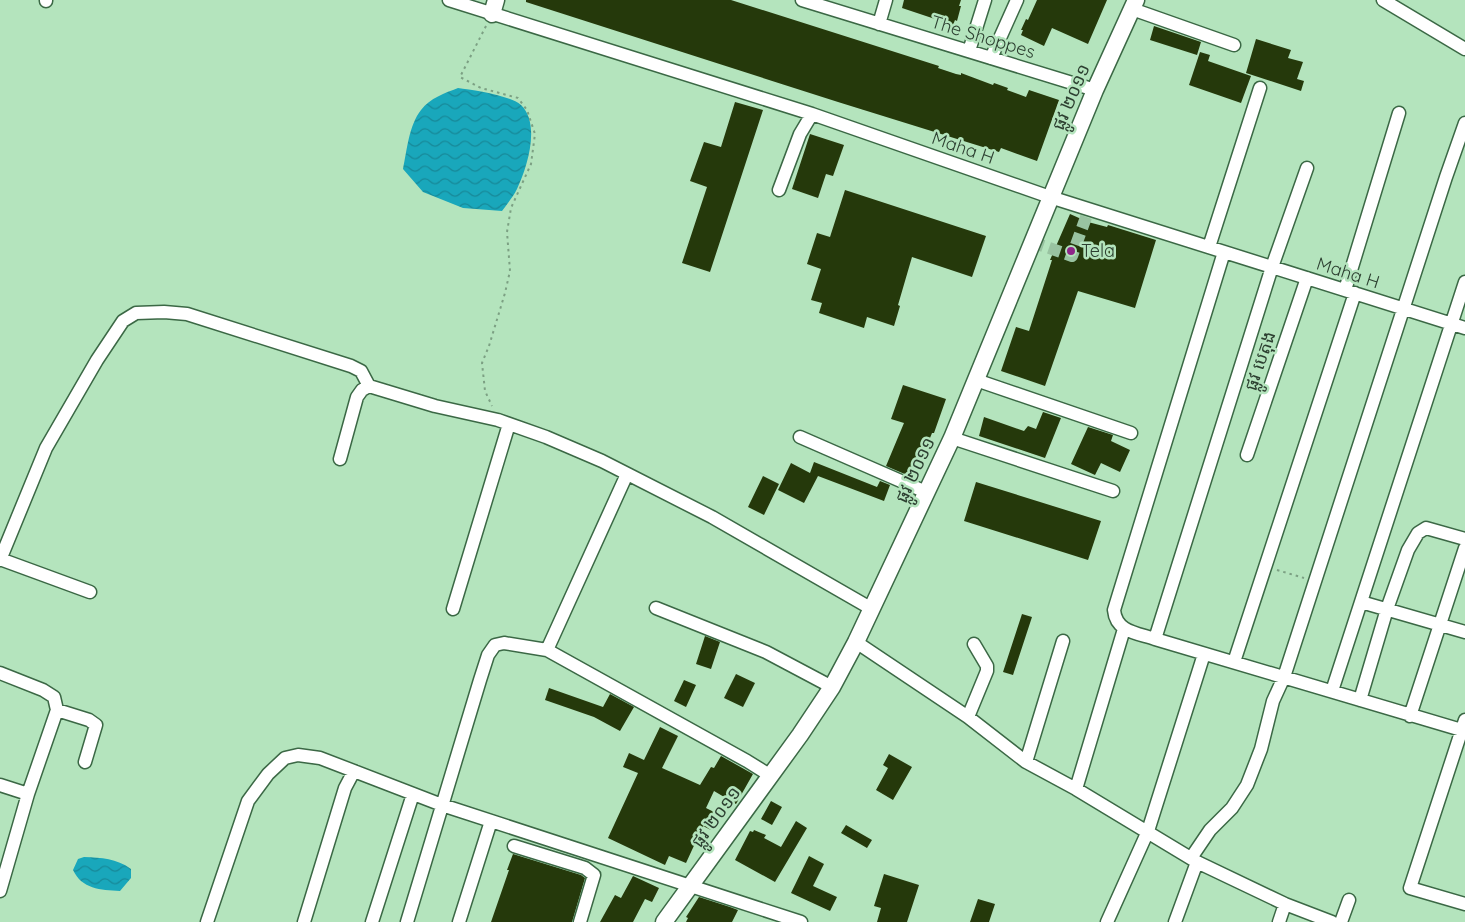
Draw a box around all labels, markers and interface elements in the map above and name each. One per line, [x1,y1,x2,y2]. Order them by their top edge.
street label: The Shoppes [928,10,1038,63]
street label: ផ្លូវ ២០១១ [1046,60,1100,136]
street label: Maha H [929,126,998,169]
place label: Tela [1081,239,1115,262]
marker: Tela [1065,245,1077,257]
street label: Maha H [1314,252,1383,293]
street label: ផ្លូវ បេតុង [1239,328,1285,395]
street label: ផ្លូវ ២០១១ [889,433,945,509]
street label: ផ្លូវ ២០១១ [686,782,750,855]

